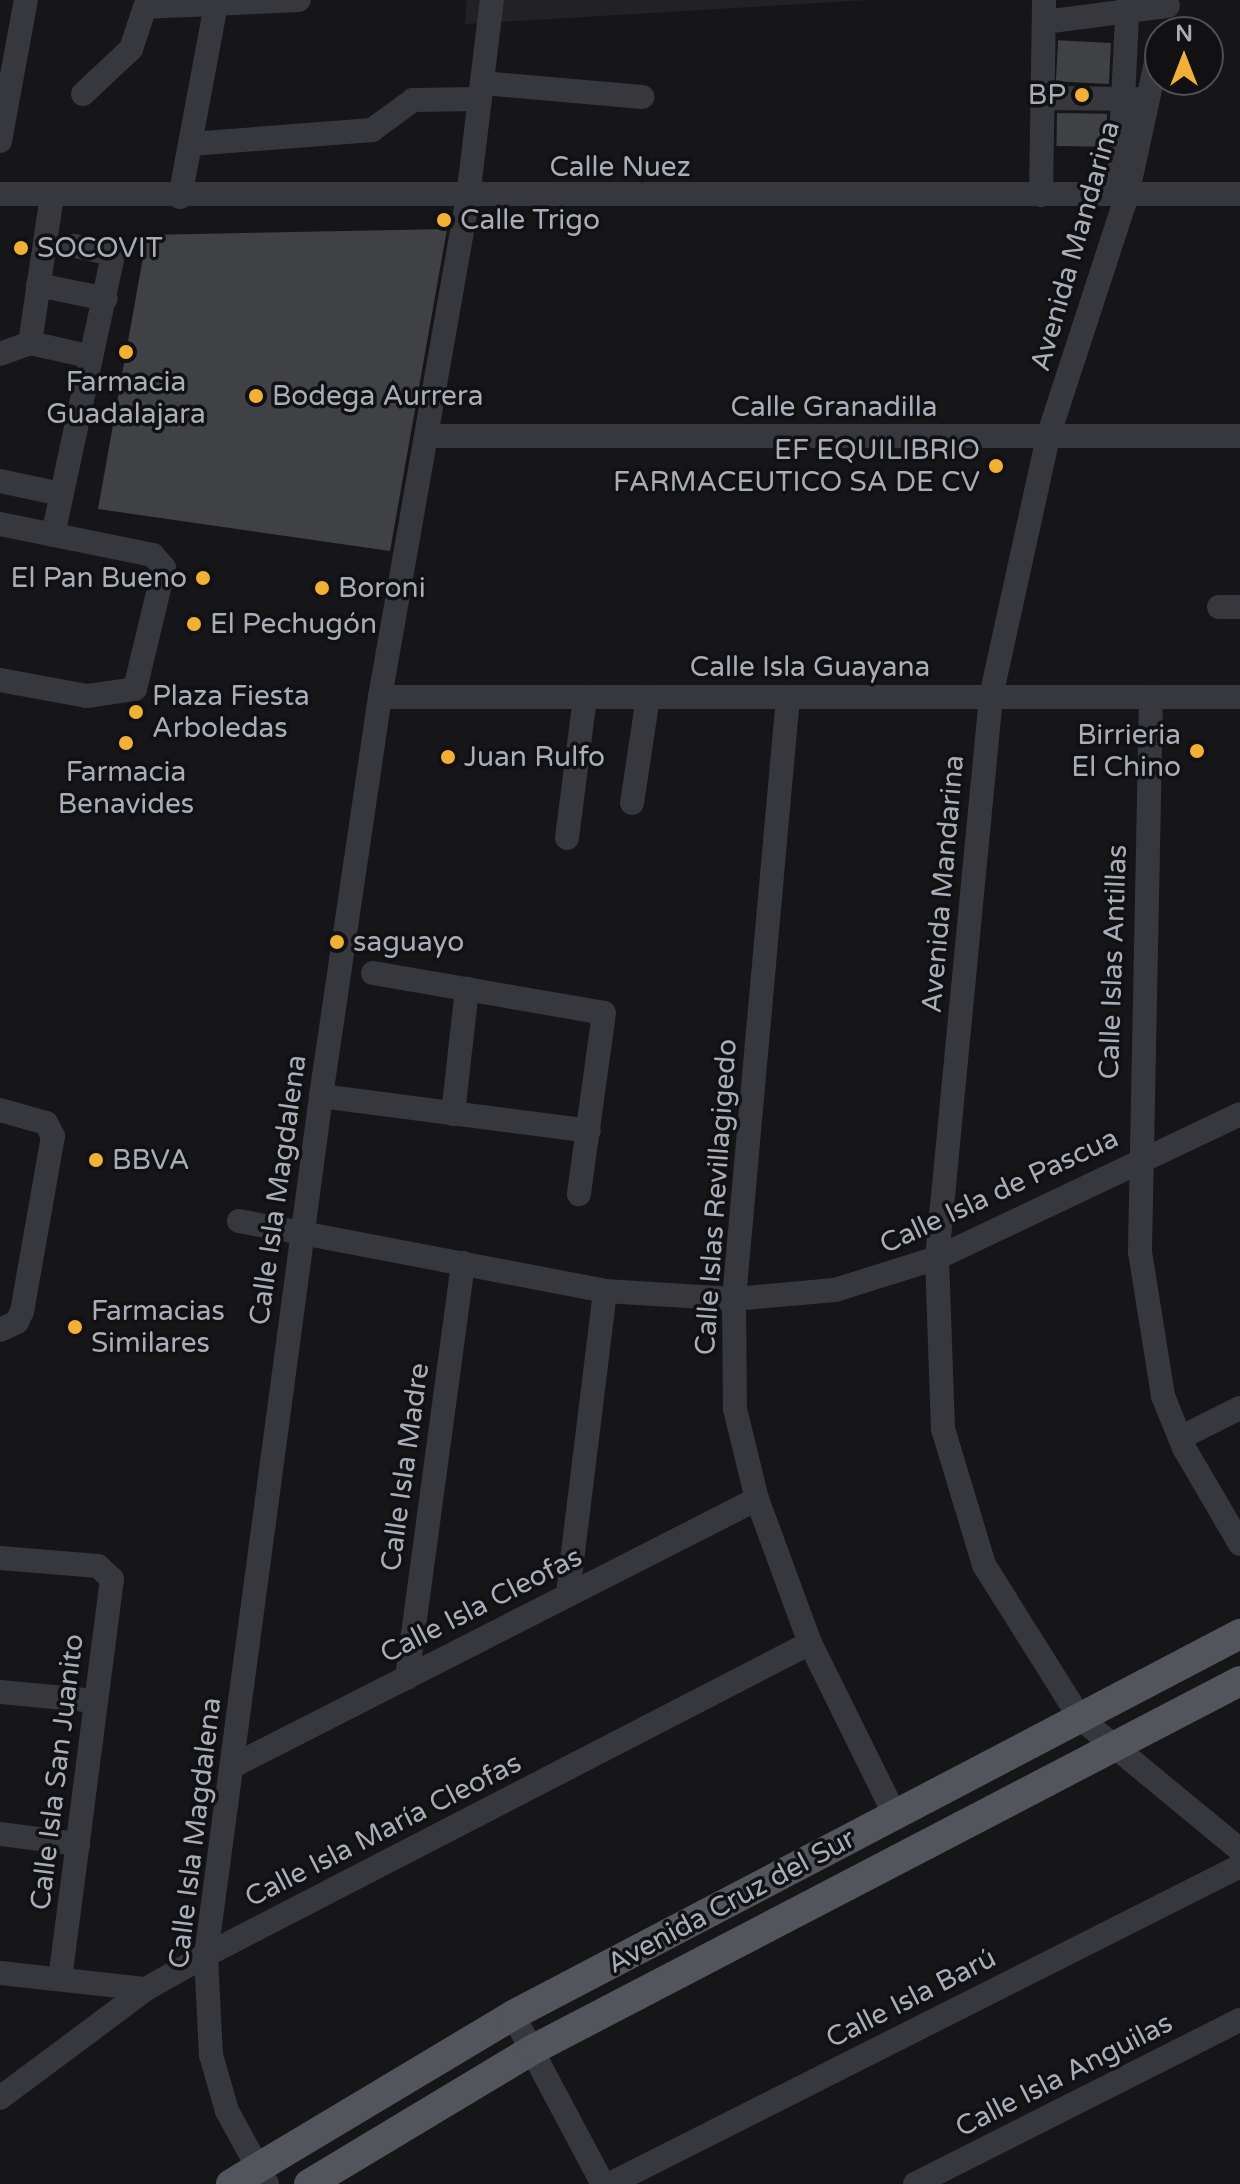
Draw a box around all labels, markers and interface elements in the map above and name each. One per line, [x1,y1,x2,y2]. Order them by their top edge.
north arrow [1144,16,1224,96]
text: N [1175,21,1193,47]
place label: BP [1028,78,1066,112]
marker: BP [1073,86,1091,104]
street label: Avenida Mandarina [1023,117,1127,375]
street label: Calle Nuez [549,150,691,184]
place label: Calle Trigo [460,203,600,237]
marker: Calle Trigo [435,211,453,229]
place label: SOCOVIT [37,231,163,265]
marker: SOCOVIT [12,239,30,257]
marker: Farmacia Guadalajara [117,343,135,361]
place label: Farmacia Guadalajara [46,365,206,431]
place label: Bodega Aurrera [272,379,483,413]
marker: Bodega Aurrera [247,387,265,405]
street label: Calle Granadilla [730,390,938,424]
place label: EF EQUILIBRIO FARMACEUTICO SA DE CV [613,433,980,499]
marker: EF EQUILIBRIO FARMACEUTICO SA DE CV [987,457,1005,475]
place label: El Pan Bueno [11,561,187,595]
marker: El Pan Bueno [194,569,212,587]
place label: Boroni [338,571,426,605]
marker: Boroni [313,579,331,597]
place label: El Pechugón [210,607,377,641]
marker: El Pechugón [185,615,203,633]
street label: Calle Isla Guayana [690,650,930,684]
place label: Plaza Fiesta Arboledas [152,679,310,745]
marker: Plaza Fiesta Arboledas [127,703,145,721]
place label: Birrieria El Chino [1071,718,1181,784]
marker: Farmacia Benavides [117,734,135,752]
place label: Juan Rulfo [464,740,605,774]
marker: Birrieria El Chino [1188,742,1206,760]
marker: Juan Rulfo [439,748,457,766]
street label: Avenida Mandarina [915,754,971,1014]
place label: Farmacia Benavides [58,755,194,821]
street label: Calle Islas Antillas [1092,844,1134,1080]
place label: saguayo [353,925,464,959]
marker: saguayo [328,933,346,951]
street label: Calle Islas Revillagigedo [688,1038,744,1356]
street label: Calle Isla Magdalena [242,1053,314,1327]
street label: Calle Isla de Pascua [874,1121,1124,1261]
place label: BBVA [112,1143,190,1177]
marker: BBVA [87,1151,105,1169]
place label: Farmacias Similares [91,1294,225,1360]
marker: Farmacias Similares [66,1318,84,1336]
street label: Calle Isla Madre [374,1361,436,1573]
street label: Calle Isla Cleofas [374,1540,588,1670]
street label: Calle Isla San Juanito [23,1632,91,1912]
street label: Calle Isla Magdalena [162,1696,228,1970]
street label: Calle Isla María Cleofas [239,1746,527,1914]
street label: Avenida Cruz del Sur [601,1821,861,1981]
street label: Calle Isla Barú [820,1941,1002,2055]
street label: Calle Isla Anguilas [950,2006,1178,2144]

